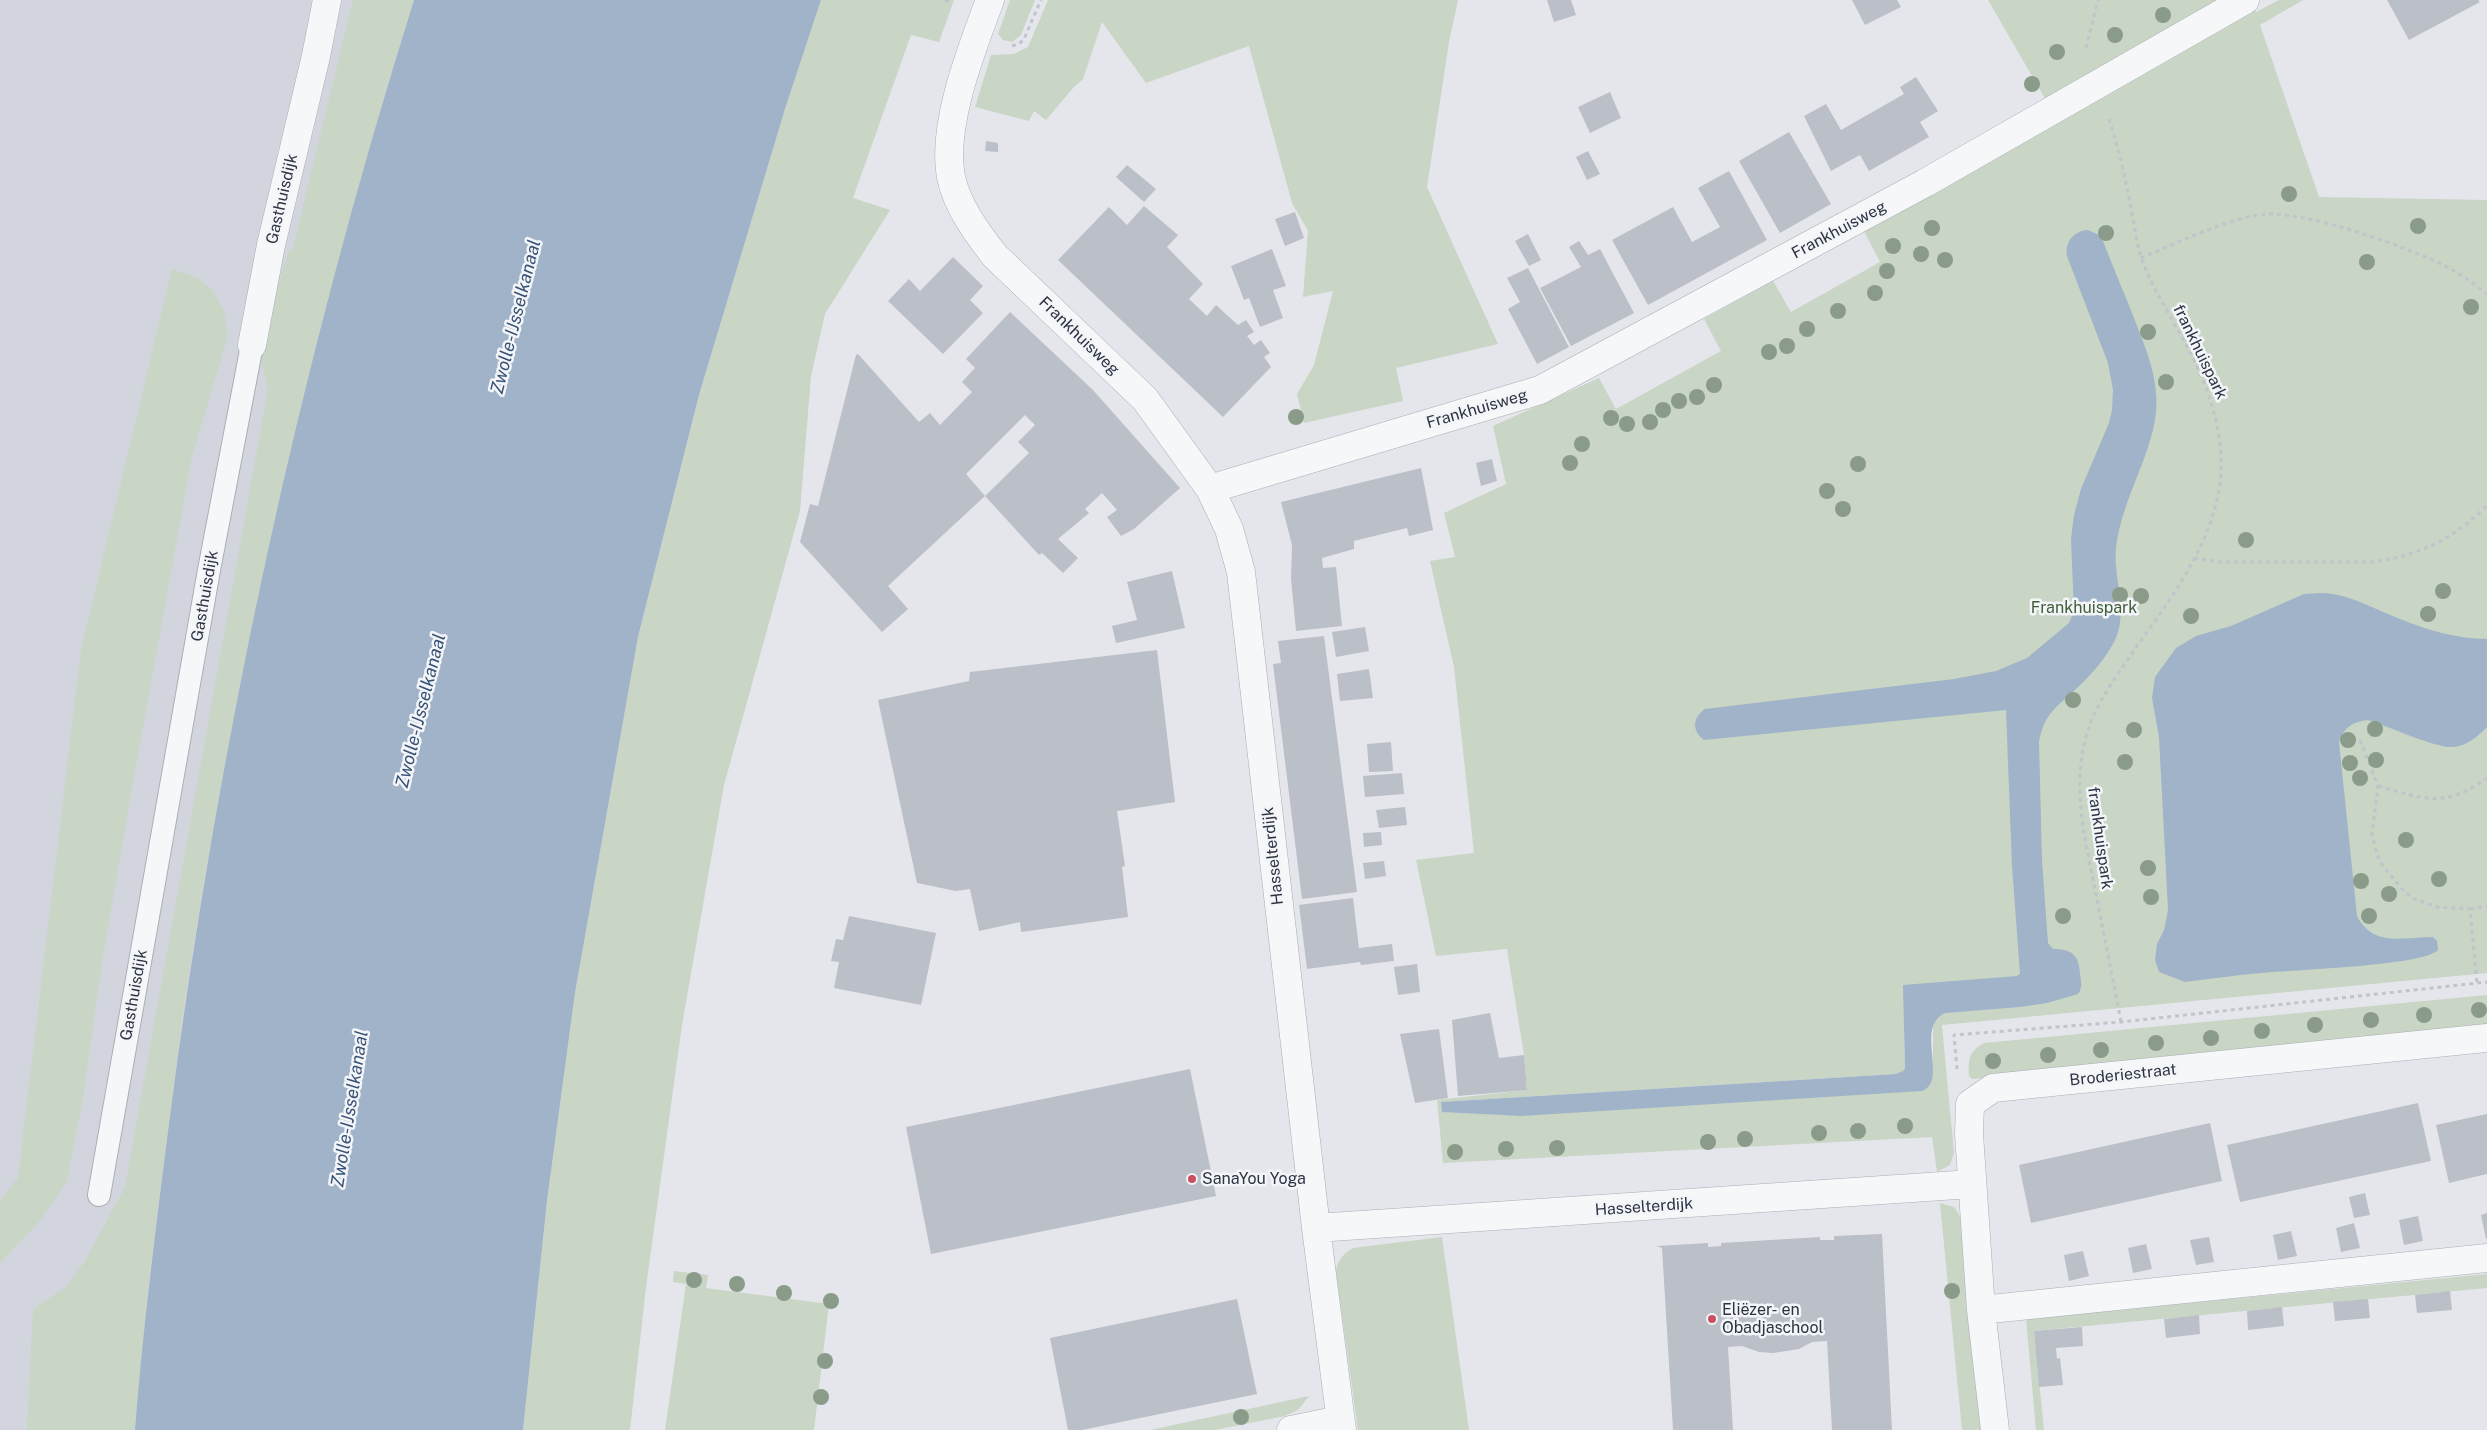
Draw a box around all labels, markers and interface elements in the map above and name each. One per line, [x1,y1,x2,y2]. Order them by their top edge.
street label: Gasthuisdijk [262,152,302,246]
street label: Frankhuisweg [1788,197,1890,263]
water label: Zwolle-IJsselkanaal [486,238,546,396]
street label: Frankhuisweg [1035,293,1123,379]
street label: frankhuispark [2169,301,2231,403]
street label: Frankhuisweg [1424,385,1530,433]
street label: Gasthuisdijk [188,549,222,643]
park label: Frankhuispark [2031,598,2137,618]
water label: Zwolle-IJsselkanaal [391,632,451,790]
street label: frankhuispark [2083,785,2117,891]
street label: Hasselterdijk [1258,806,1288,906]
street label: Gasthuisdijk [117,948,151,1042]
water label: Zwolle-IJsselkanaal [327,1029,373,1189]
street label: Broderiestraat [2069,1060,2177,1090]
place label: SanaYou Yoga [1202,1169,1306,1189]
marker: SanaYou Yoga [1186,1173,1198,1185]
street label: Hasselterdijk [1594,1194,1694,1220]
place label: Eliëzer- en Obadjaschool [1722,1300,1823,1338]
marker: Eliëzer- en Obadjaschool [1706,1313,1718,1325]

